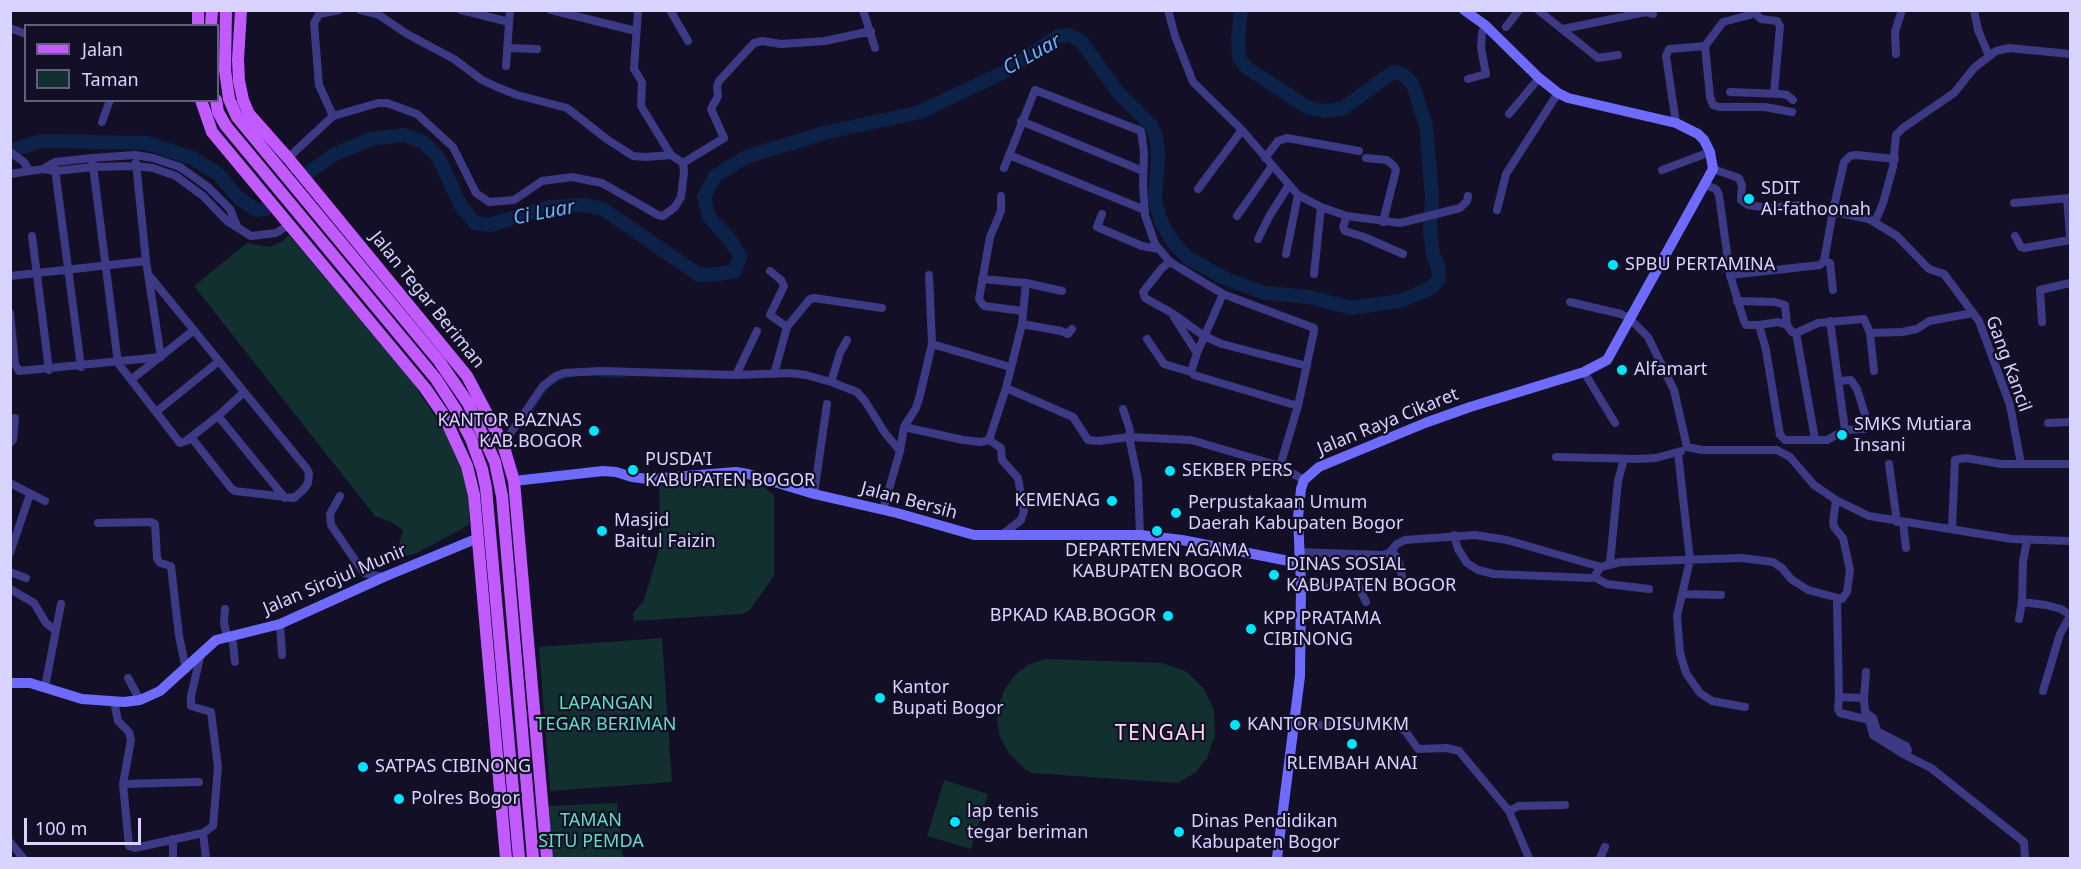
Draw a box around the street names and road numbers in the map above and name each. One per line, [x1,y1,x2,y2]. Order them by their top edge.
street label: Jalan Tegar Beriman [365,227,489,373]
street label: Gang Kancil [1981,313,2035,415]
street label: Jalan Raya Cikaret [1314,384,1462,460]
street label: Jalan Bersih [858,478,960,524]
street label: Jalan Sirojul Munir [260,540,410,620]

